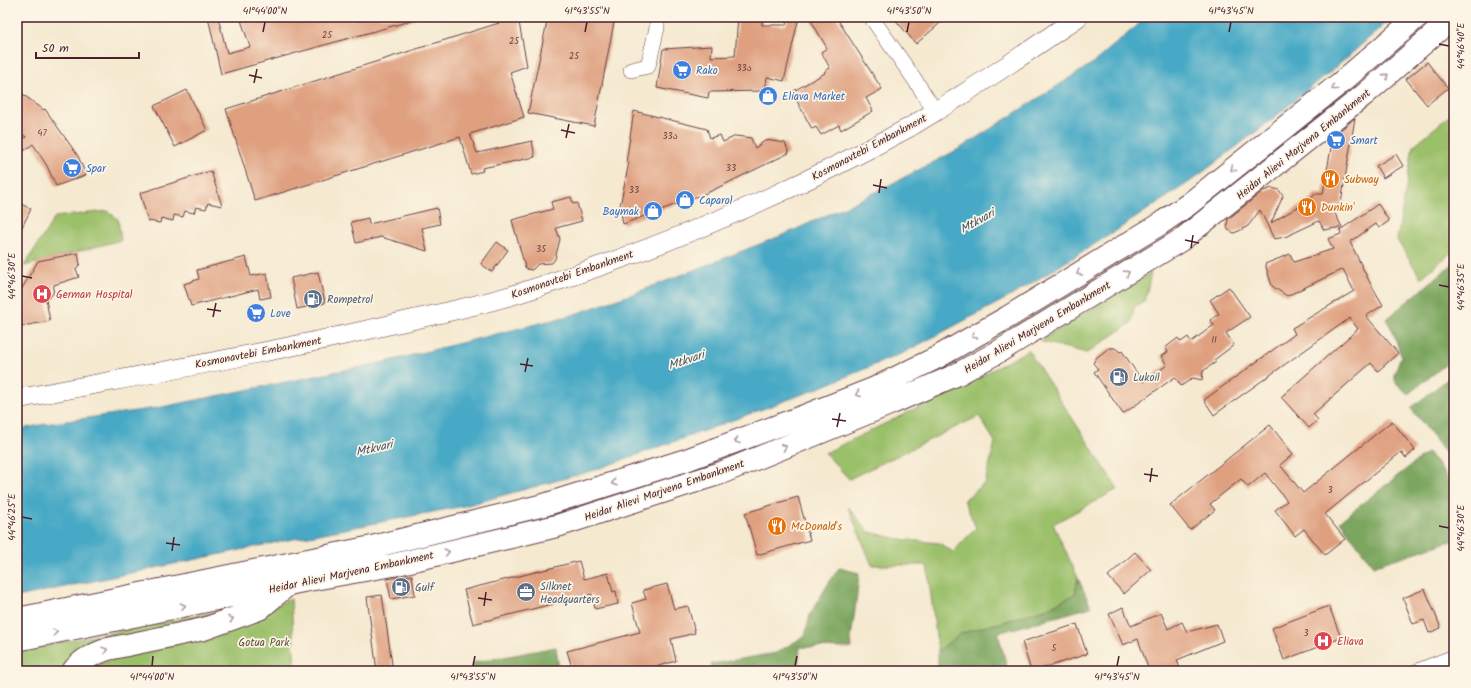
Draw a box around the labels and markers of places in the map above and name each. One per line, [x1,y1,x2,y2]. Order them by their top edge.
supermarket icon: Rako [671,59,693,81]
place label: Rako [696,62,718,80]
shop icon: Eliava Market [757,85,779,107]
place label: Eliava Market [782,88,846,106]
supermarket icon: Smart [1325,129,1347,151]
place label: Smart [1350,132,1378,150]
supermarket icon: Spar [61,157,83,179]
place label: Spar [86,160,107,178]
restaurant icon: Subway [1319,168,1341,190]
place label: Subway [1344,171,1379,189]
shop icon: Caparol [674,189,696,211]
place label: Caparol [699,192,733,210]
restaurant icon: Dunkin' [1296,196,1318,218]
place label: Dunkin' [1321,199,1355,217]
shop icon: Baymak [642,200,664,222]
place label: Baymak [603,203,640,221]
hospital icon: German Hospital [31,283,53,305]
place label: German Hospital [56,286,133,304]
fuel station icon: Rompetrol [302,288,324,310]
place label: Rompetrol [327,291,373,309]
supermarket icon: Love [245,302,267,324]
place label: Love [270,305,291,323]
fuel station icon: Lukoil [1108,366,1130,388]
place label: Lukoil [1133,369,1160,387]
restaurant icon: McDonald's [766,515,788,537]
place label: McDonald's [791,518,842,536]
fuel station icon: Gulf [390,576,412,598]
place label: Silknet Headquarters [540,578,600,609]
place label: Gulf [415,579,436,597]
office icon: Silknet Headquarters [515,581,537,603]
hospital icon: Eliava [1312,630,1334,652]
place label: Eliava [1337,633,1364,651]

